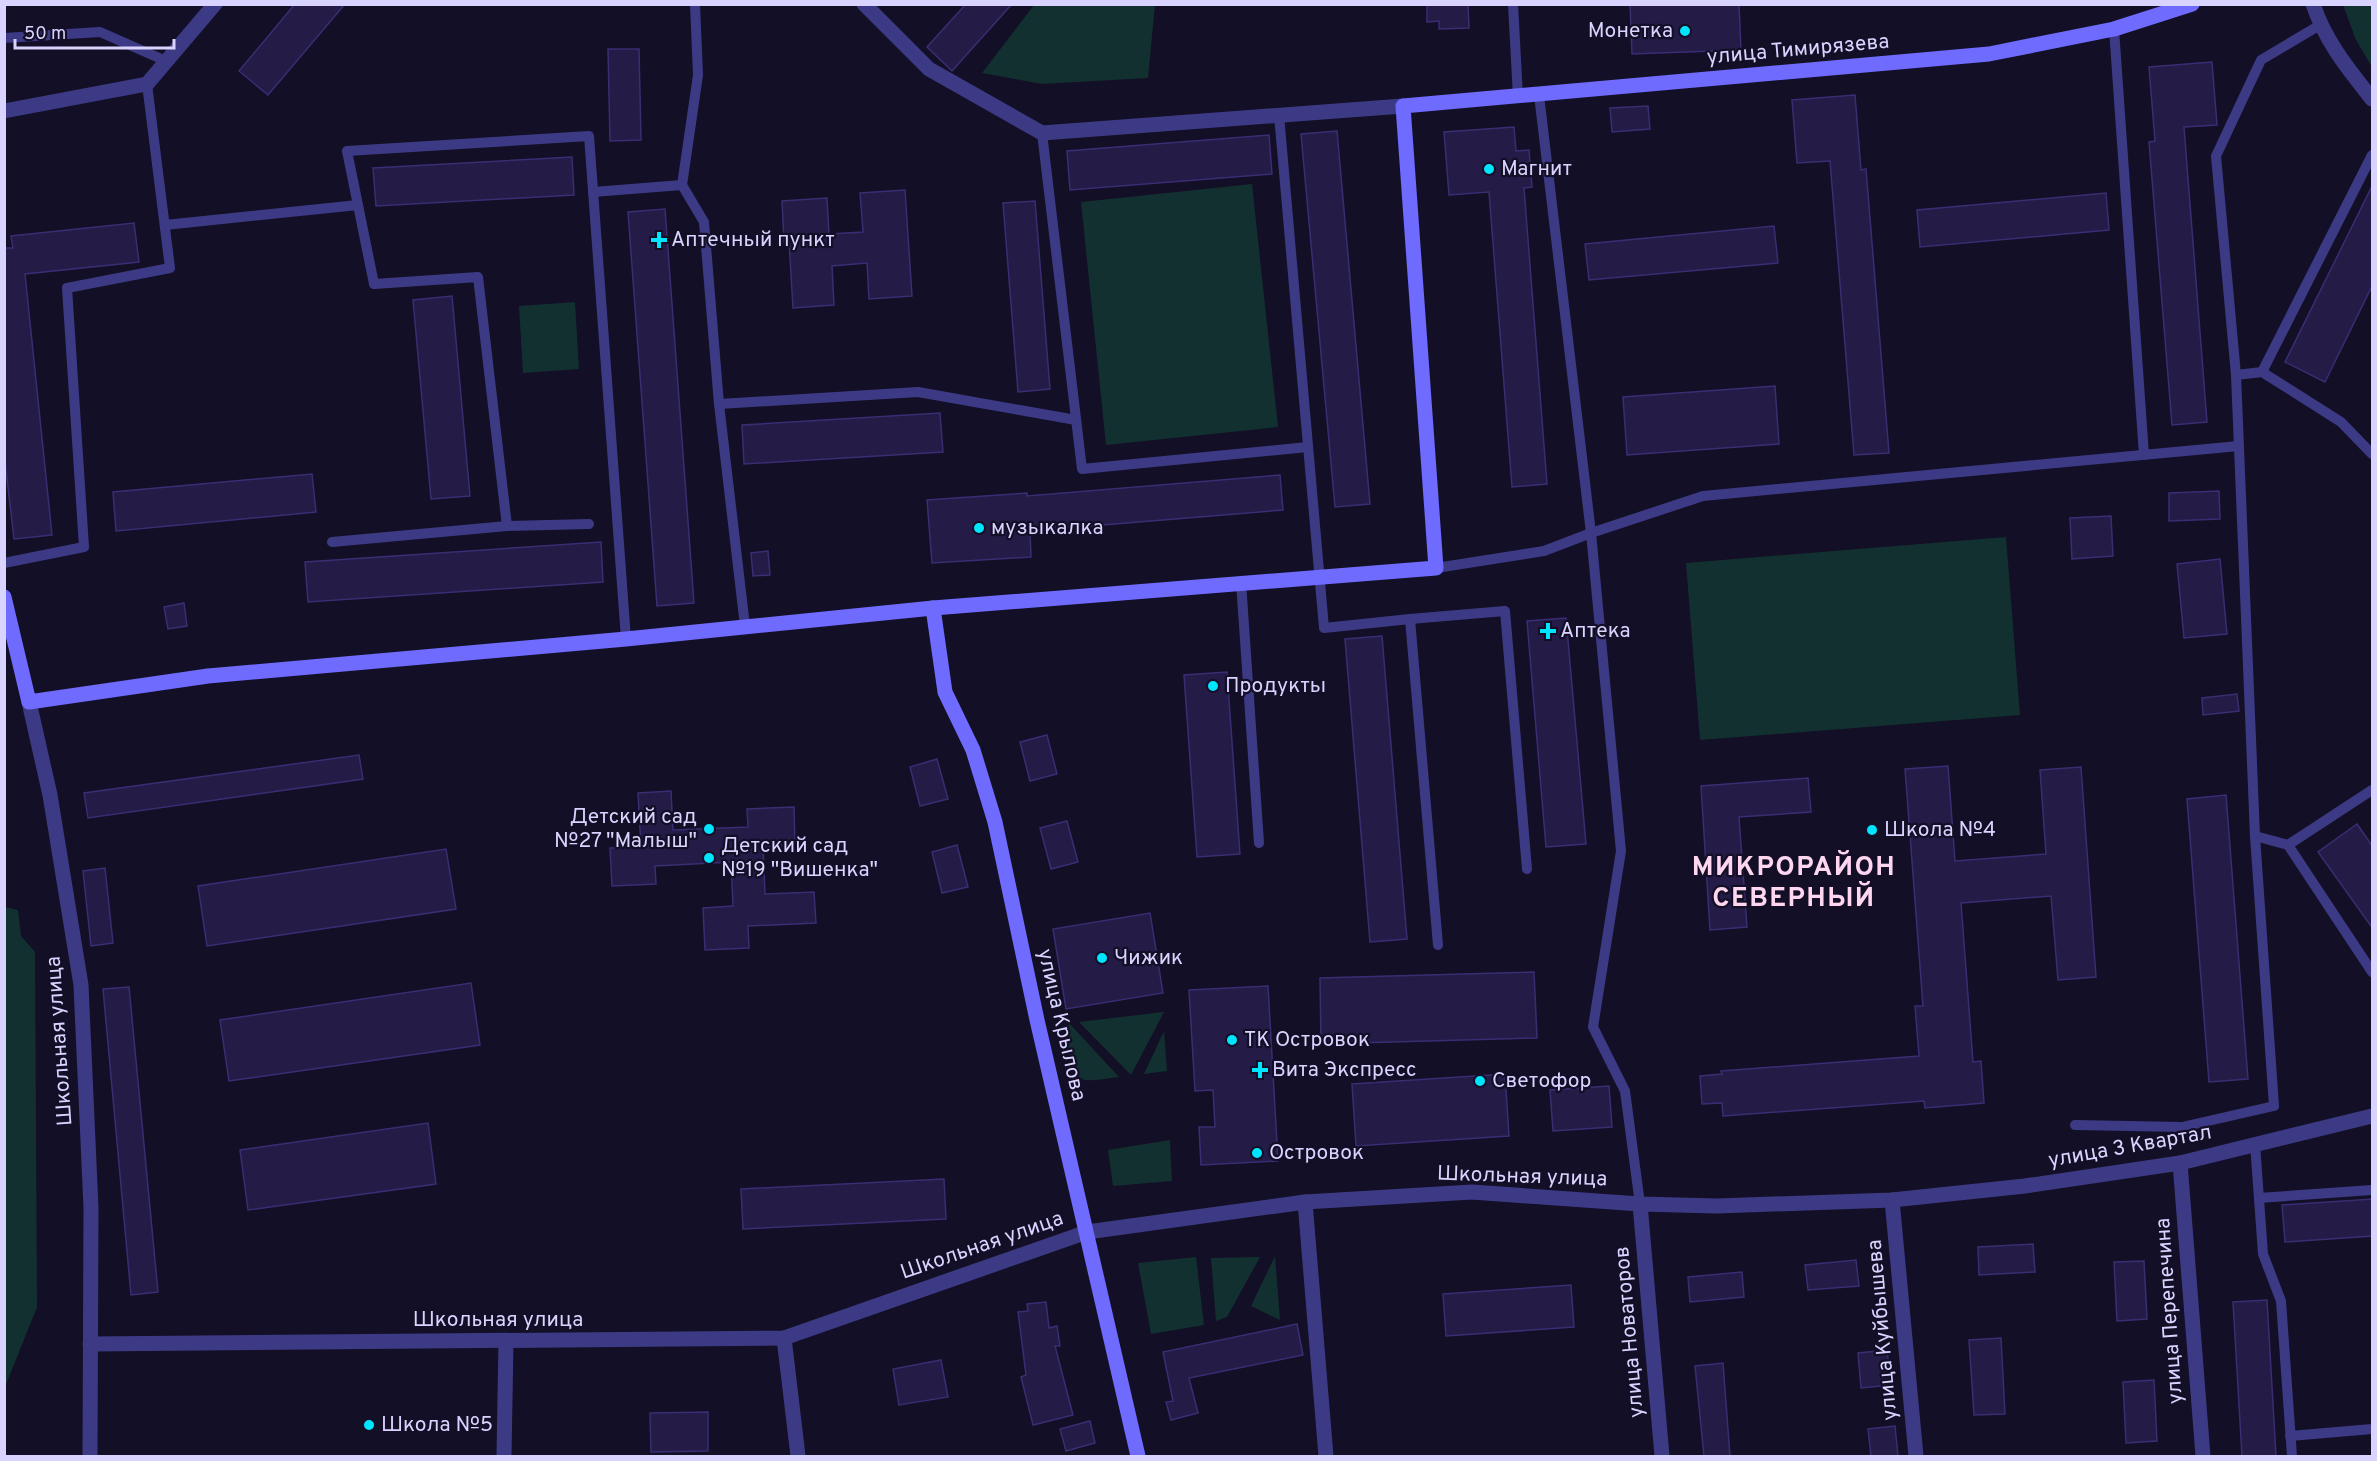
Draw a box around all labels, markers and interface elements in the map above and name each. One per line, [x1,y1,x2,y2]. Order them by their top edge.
scale bar [15,12,174,50]
place label: Монетка [1588,18,1673,45]
text: 50 m [24,23,66,46]
marker: Монетка [1678,24,1692,38]
street label: улица Тимирязева [1706,29,1890,71]
place label: Магнит [1501,156,1572,183]
marker: Магнит [1482,162,1496,176]
place label: Аптечный пункт [671,227,835,254]
marker: Аптечный пункт [652,233,666,247]
place label: музыкалка [991,515,1104,542]
marker: музыкалка [972,521,986,535]
place label: Аптека [1560,618,1631,645]
marker: Аптека [1541,624,1555,638]
place label: Продукты [1225,673,1326,700]
marker: Продукты [1206,679,1220,693]
place label: Детский сад №27 "Малыш" [554,804,697,855]
place label: Школа №4 [1884,817,1996,844]
marker: Детский сад №27 "Малыш" [702,822,716,836]
marker: Школа №4 [1865,823,1879,837]
place label: Детский сад №19 "Вишенка" [721,833,878,884]
district label: МИКРОРАЙОН СЕВЕРНЫЙ [1692,850,1896,916]
marker: Детский сад №19 "Вишенка" [702,851,716,865]
place label: Чижик [1114,945,1183,972]
street label: улица Крылова [1030,946,1092,1104]
marker: Чижик [1095,951,1109,965]
street label: Школьная улица [41,955,79,1127]
place label: ТК Островок [1244,1027,1370,1054]
marker: ТК Островок [1225,1033,1239,1047]
place label: Вита Экспресс [1272,1057,1417,1084]
marker: Вита Экспресс [1253,1063,1267,1077]
place label: Светофор [1492,1068,1591,1095]
marker: Светофор [1473,1074,1487,1088]
street label: улица 3 Квартал [2046,1119,2214,1175]
place label: Островок [1269,1140,1364,1167]
marker: Островок [1250,1146,1264,1160]
street label: Школьная улица [1436,1161,1608,1193]
street label: Школьная улица [897,1206,1067,1286]
street label: улица Перепечина [2150,1217,2190,1405]
street label: улица Куйбышева [1862,1238,1904,1422]
street label: улица Новаторов [1609,1245,1651,1419]
street label: Школьная улица [413,1307,583,1334]
place label: Школа №5 [381,1412,493,1439]
marker: Школа №5 [362,1418,376,1432]

